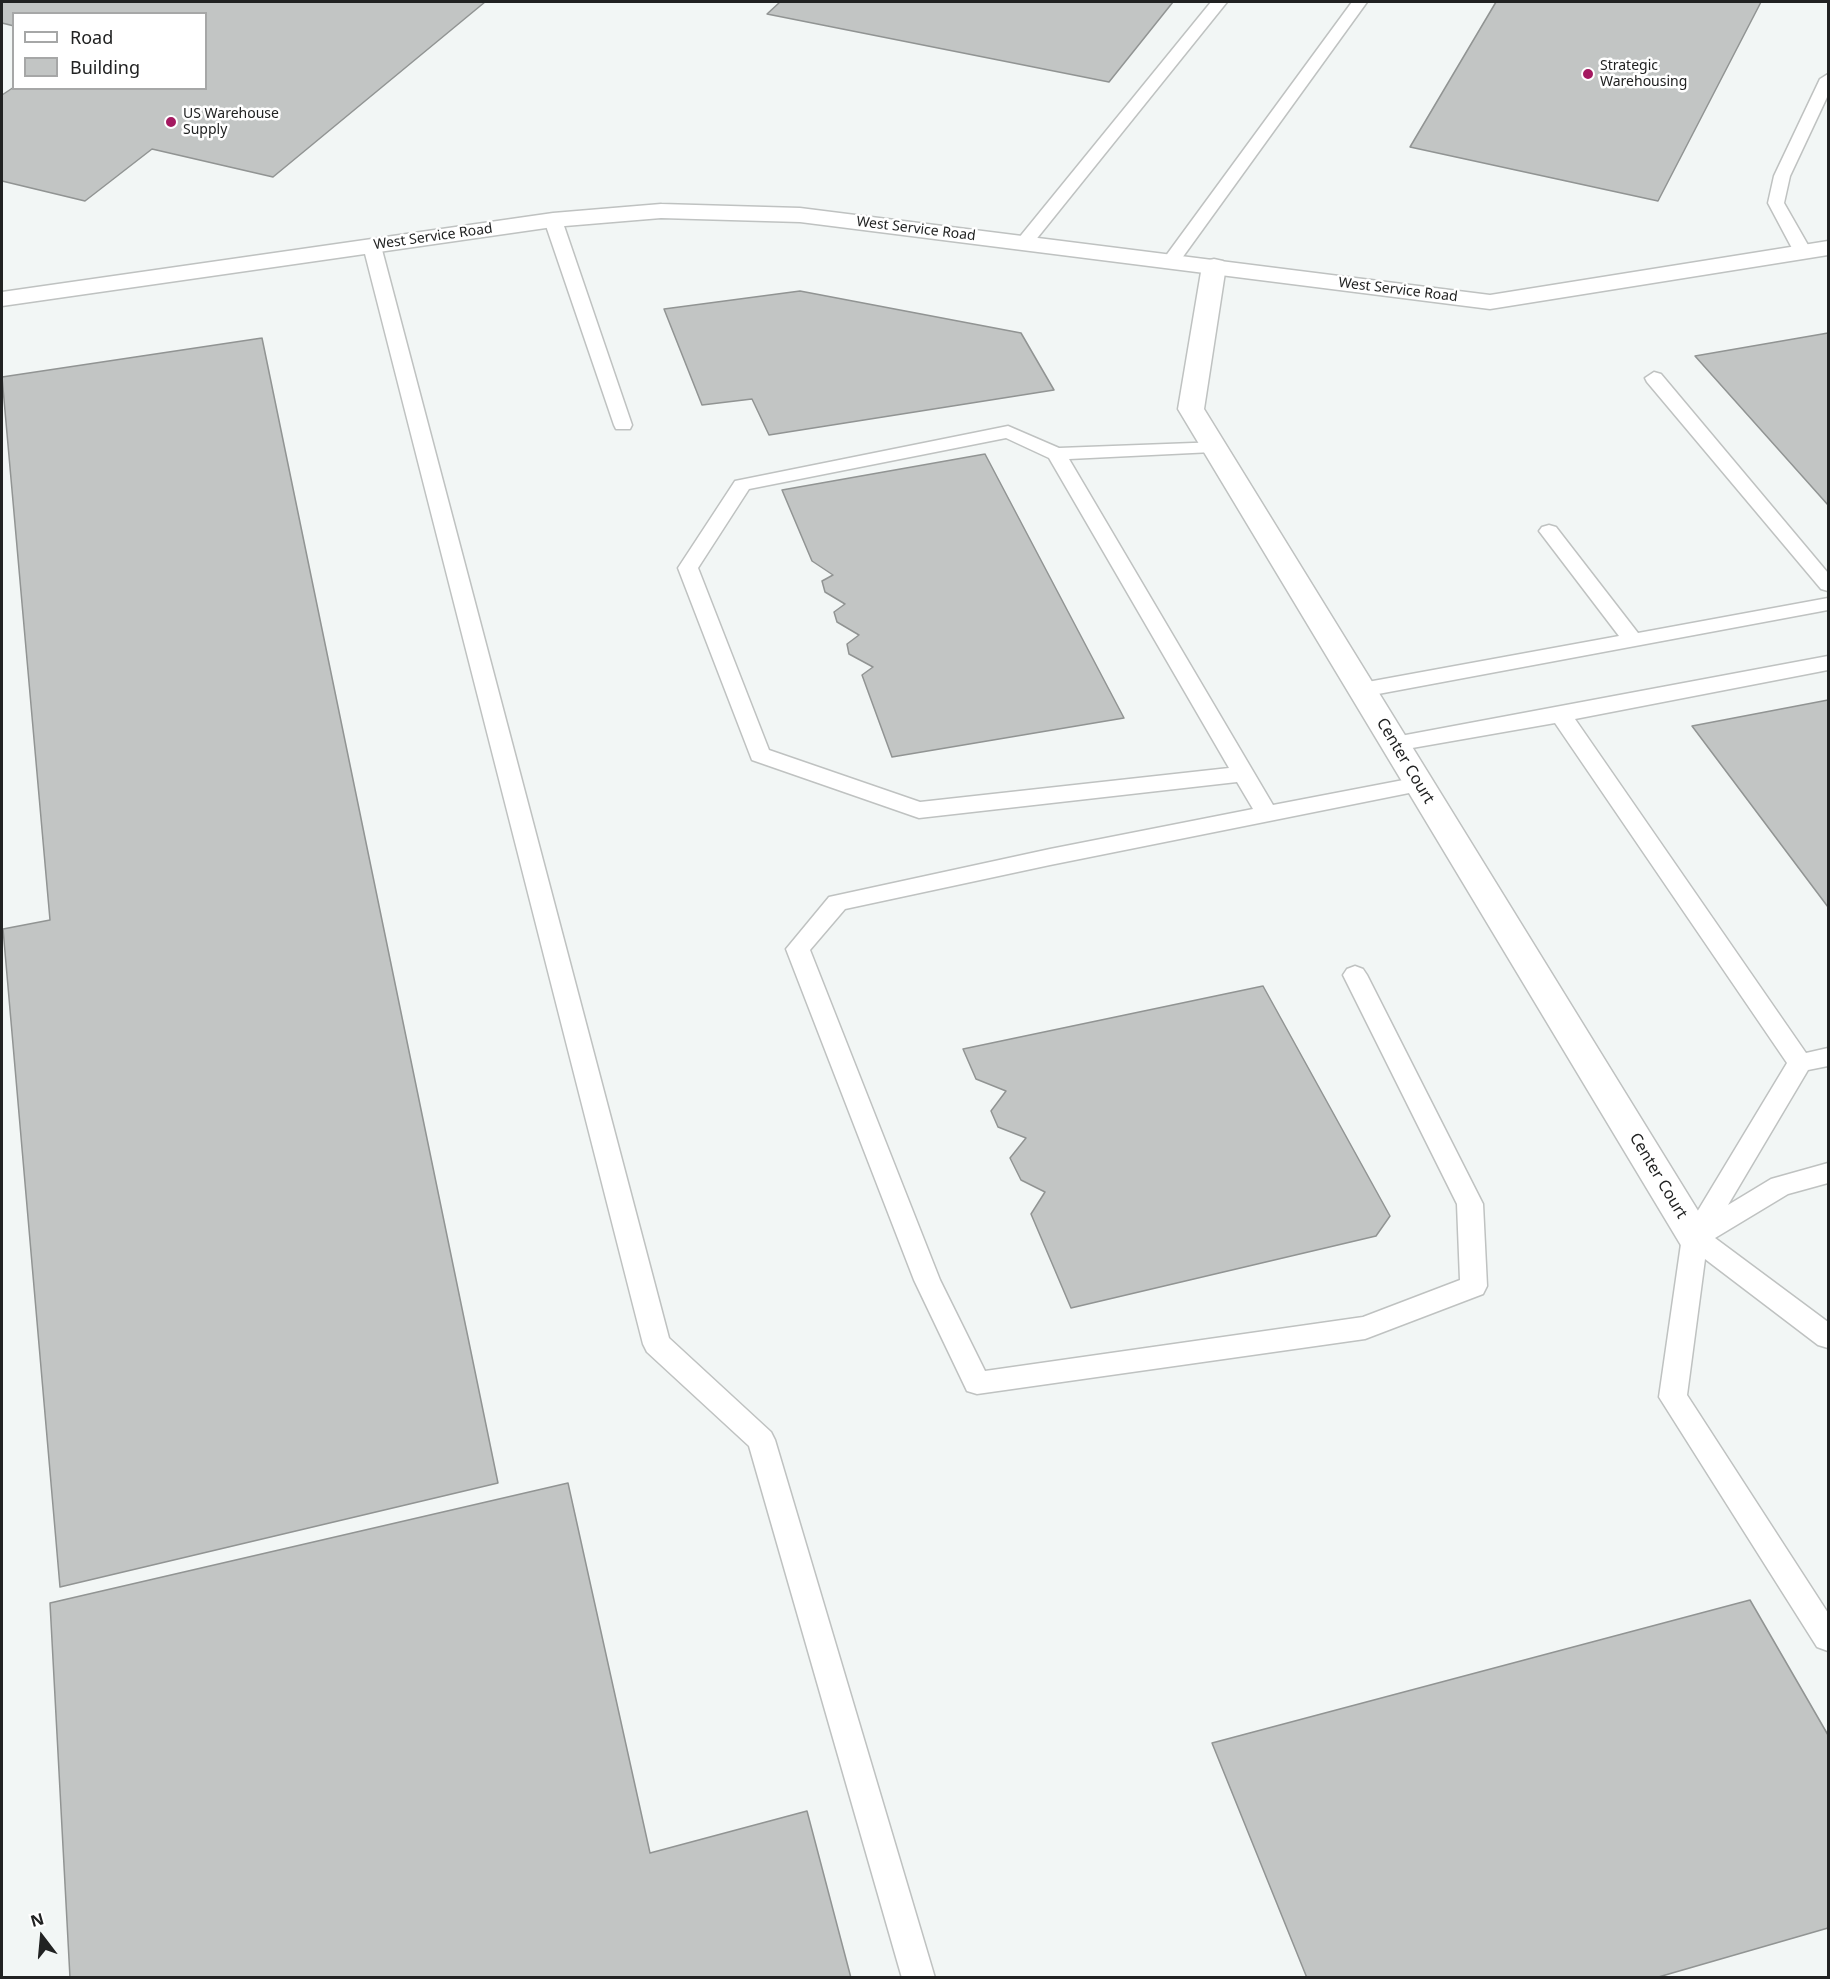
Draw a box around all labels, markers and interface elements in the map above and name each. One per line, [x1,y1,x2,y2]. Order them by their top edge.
legend [12,12,207,90]
text: Road [70,25,113,49]
text: Building [70,55,140,79]
place label: Strategic Warehousing [1600,58,1687,90]
marker: Strategic Warehousing [1581,67,1595,81]
place label: US Warehouse Supply [183,106,279,138]
marker: US Warehouse Supply [164,115,178,129]
street label: West Service Road [855,213,977,245]
street label: West Service Road [372,220,494,254]
street label: West Service Road [1337,274,1459,306]
street label: Center Court [1372,715,1438,807]
street label: Center Court [1625,1130,1691,1222]
north arrow [12,1907,72,1967]
text: N [28,1907,46,1932]

